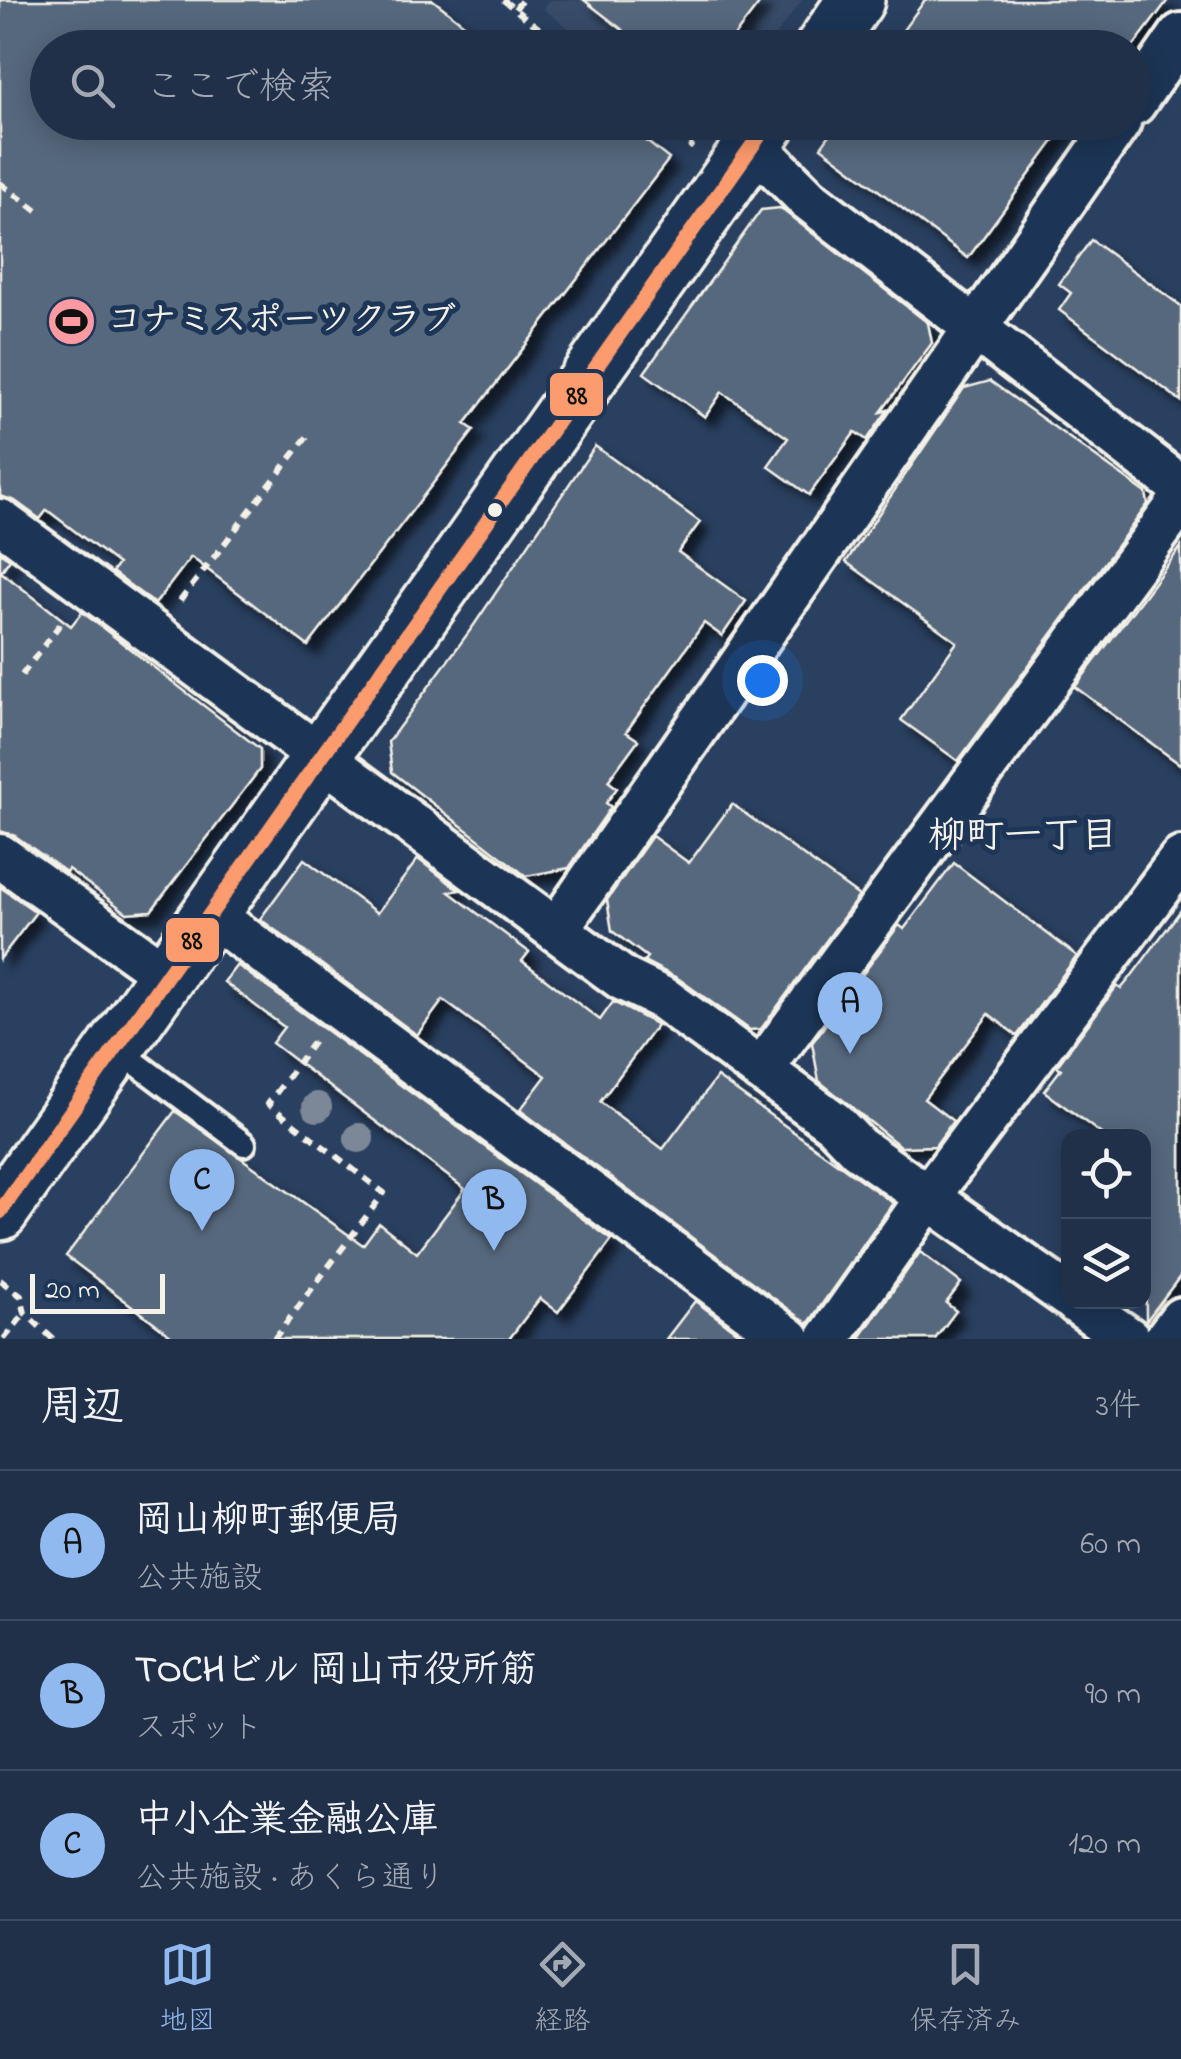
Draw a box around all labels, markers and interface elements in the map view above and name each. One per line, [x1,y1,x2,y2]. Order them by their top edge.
search box [30,30,1151,140]
icon: search [65,58,120,113]
text: ここで検索 [145,61,335,117]
sports icon: コナミスポーツクラブ [46,295,98,347]
place label: コナミスポーツクラブ [107,296,456,347]
line badge: 88 [548,371,605,418]
text: 88 [565,377,588,418]
unlabelled marker [485,500,505,520]
your location [737,655,788,706]
district label: 柳町一丁目 [928,810,1118,866]
line badge: 88 [164,916,221,964]
text: 88 [180,922,203,963]
pin: A [818,972,882,1054]
map controls [1061,1129,1151,1309]
button: locate [1061,1129,1151,1219]
pin: C [170,1148,234,1231]
pin: B [462,1168,526,1251]
button: layers [1061,1219,1151,1309]
scale bar [30,1269,165,1314]
text: 20 m [45,1271,100,1312]
text: 周辺 [40,1378,124,1439]
text: 3件 [1096,1384,1141,1431]
text: 岡山柳町郵便局 [135,1494,401,1550]
text: A [63,1522,82,1569]
text: 60 m [1080,1522,1141,1569]
text: 公共施設 [135,1556,263,1603]
text: TOCHビル 岡山市役所筋 [135,1644,537,1700]
text: B [62,1672,83,1719]
text: 90 m [1085,1672,1141,1719]
text: スポット [135,1706,263,1753]
text: 中小企業金融公庫 [135,1794,439,1850]
text: C [64,1822,81,1869]
text: 120 m [1068,1822,1141,1869]
text: 公共施設 · あくら通り [135,1856,446,1903]
tab: 地図 [159,1937,216,2043]
tab: 経路 [534,1937,591,2043]
tab: 保存済み [909,1937,1022,2043]

